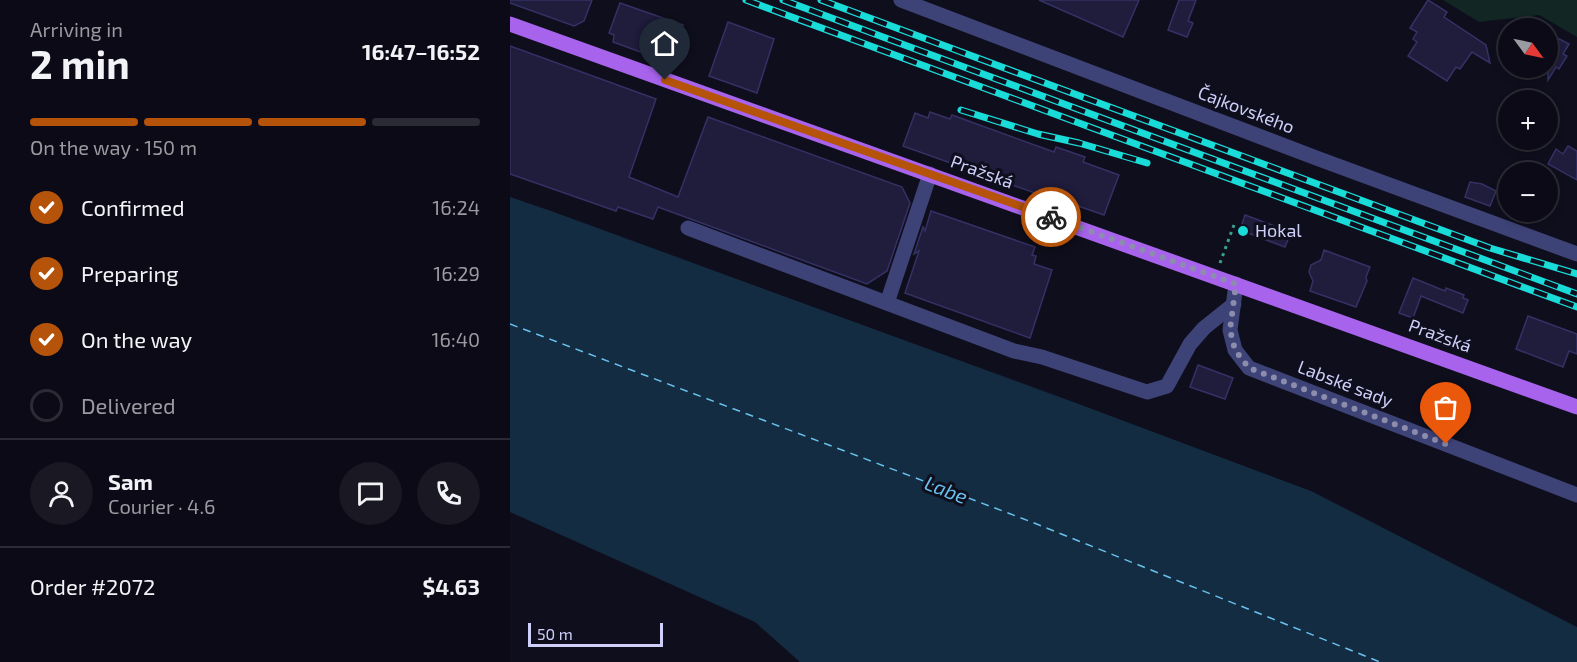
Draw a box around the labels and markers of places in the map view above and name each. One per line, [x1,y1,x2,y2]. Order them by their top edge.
pin [639,18,690,80]
place label: Hokal [1255,219,1302,241]
marker: Hokal [1236,224,1250,238]
pin [1420,382,1471,444]

